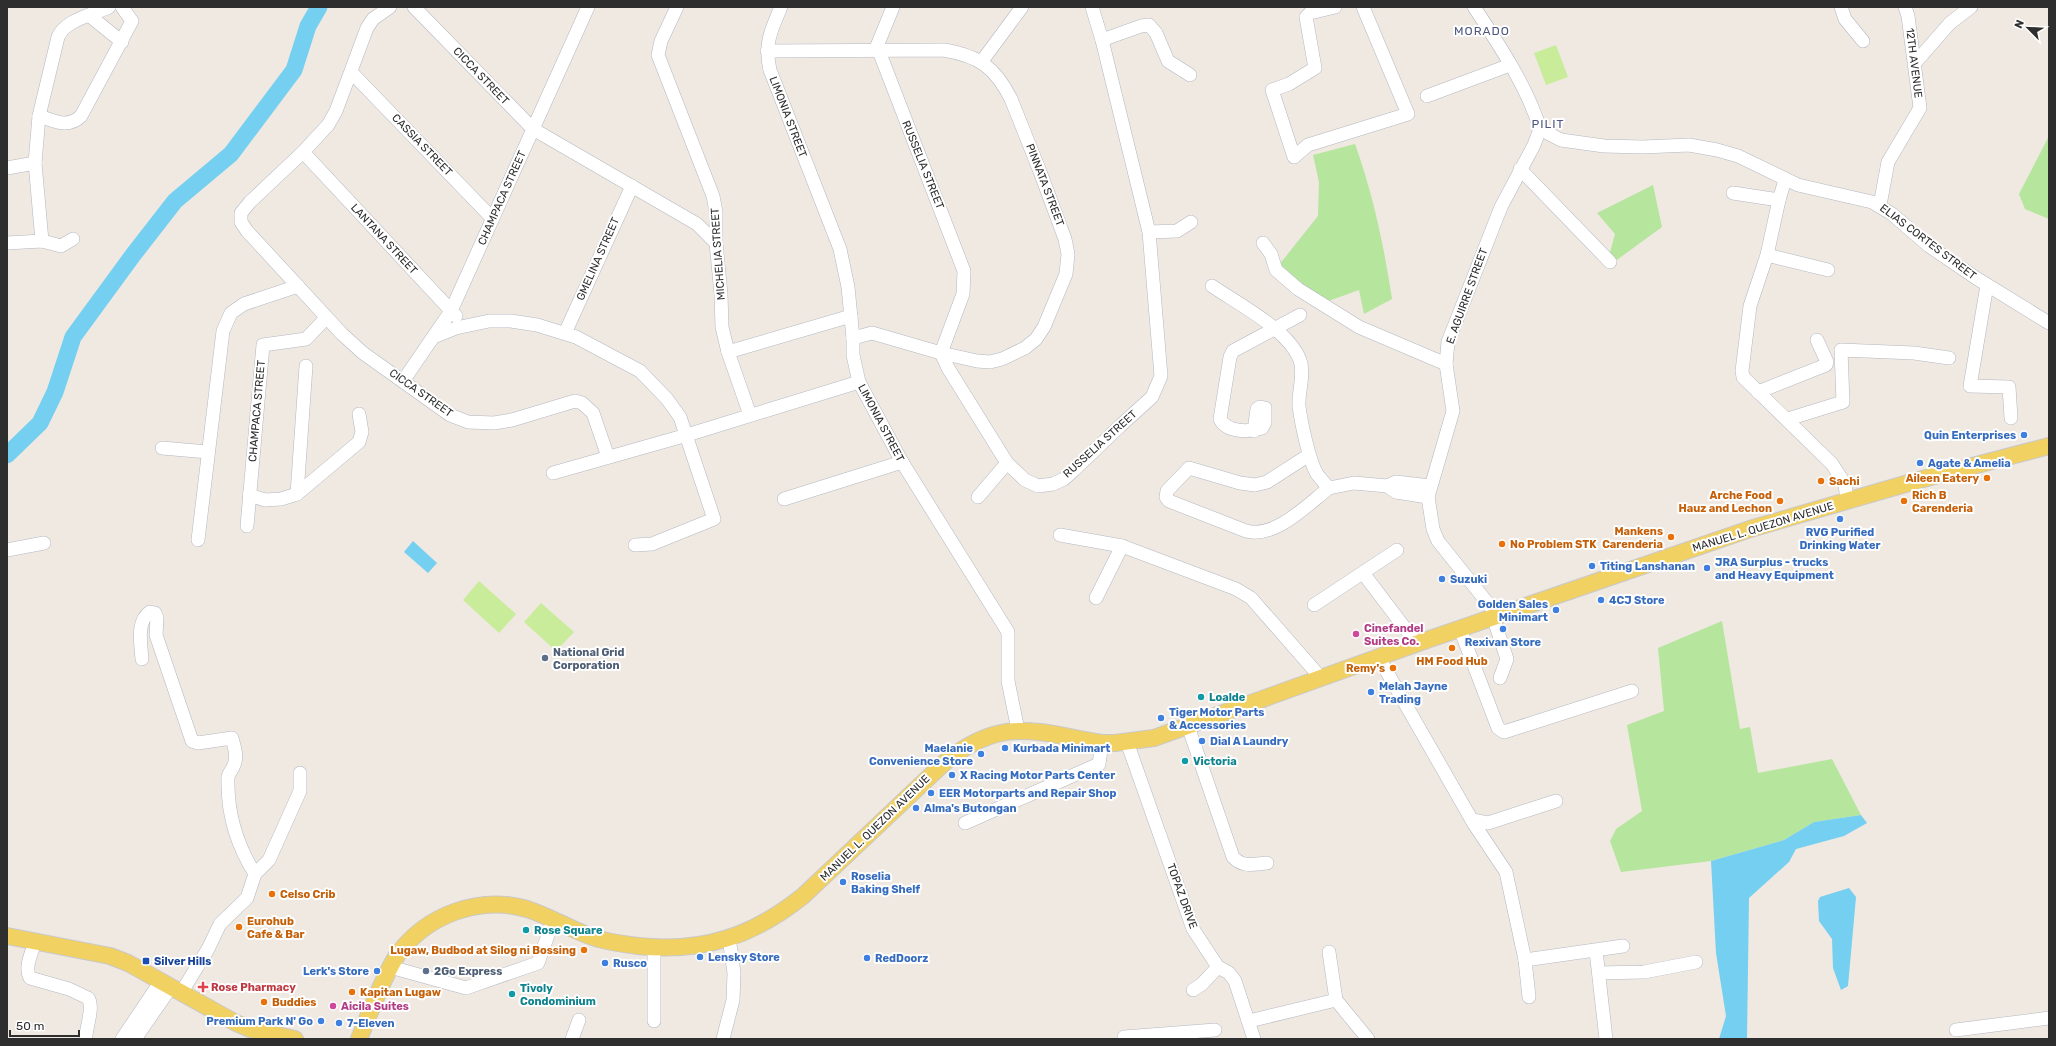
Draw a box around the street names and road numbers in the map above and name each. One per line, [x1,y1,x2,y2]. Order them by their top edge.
street label: 12TH AVENUE [1903,27,1925,99]
street label: CICCA STREET [450,45,512,108]
street label: LIMONIA STREET [767,75,810,160]
street label: CASSIA STREET [389,111,455,179]
street label: RUSSELIA STREET [899,119,947,212]
street label: PINNATA STREET [1023,142,1067,229]
street label: CHAMPACA STREET [475,148,529,247]
street label: LANTANA STREET [348,201,420,277]
street label: ELIAS CORTES STREET [1877,202,1979,283]
street label: MICHELIA STREET [708,207,728,301]
street label: GMELINA STREET [574,215,622,303]
street label: E. AGUIRRE STREET [1444,246,1491,346]
street label: CHAMPACA STREET [246,359,268,462]
street label: CICCA STREET [387,366,456,420]
street label: LIMONIA STREET [855,382,907,464]
street label: RUSSELIA STREET [1061,407,1140,480]
street label: MANUEL L. QUEZON AVENUE [1691,499,1835,555]
street label: MANUEL L. QUEZON AVENUE [818,772,933,884]
street label: TOPAZ DRIVE [1164,862,1200,931]

